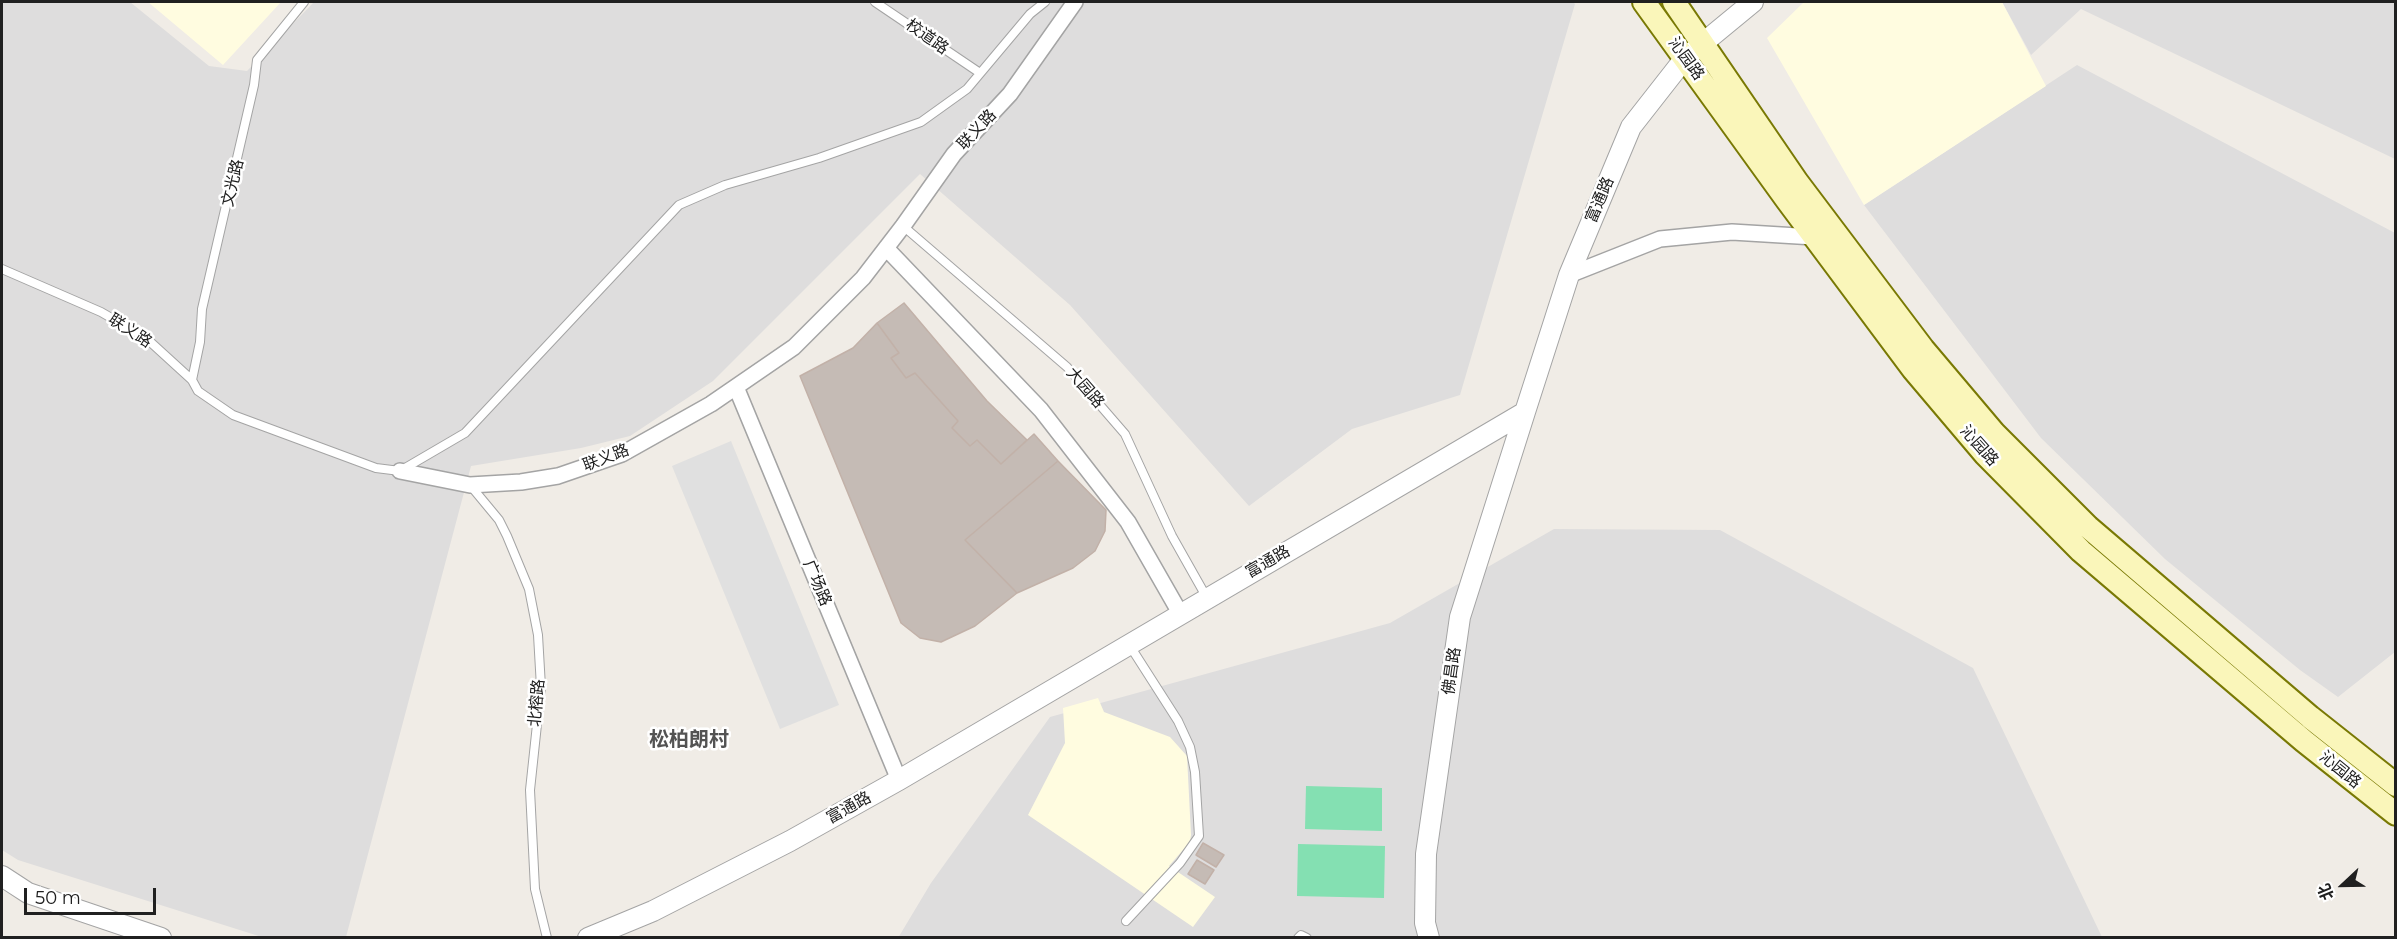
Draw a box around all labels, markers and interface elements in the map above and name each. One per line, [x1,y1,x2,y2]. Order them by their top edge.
street label: 校道路 [902,15,952,59]
street label: 沁园路 [1664,34,1708,84]
street label: 联义路 [954,106,1000,154]
street label: 文光路 [218,157,248,209]
street label: 富通路 [1582,174,1618,226]
street label: 联义路 [105,310,155,352]
street label: 大园路 [1062,364,1108,412]
street label: 沁园路 [1956,422,2002,470]
street label: 联义路 [580,440,632,476]
street label: 富通路 [1242,542,1294,582]
street label: 广场路 [799,557,835,609]
street label: 佛昌路 [1439,646,1465,696]
street label: 北榕路 [525,678,549,728]
district label: 松柏朗村 [649,728,729,752]
street label: 沁园路 [2315,747,2365,793]
street label: 富通路 [823,788,875,828]
north arrow [2313,855,2373,915]
scale bar [27,876,159,914]
text: 北 [2314,881,2338,903]
text: 50 m [35,887,81,909]

